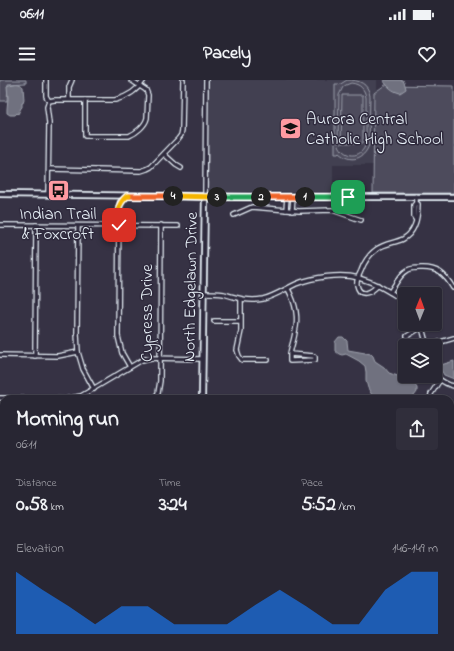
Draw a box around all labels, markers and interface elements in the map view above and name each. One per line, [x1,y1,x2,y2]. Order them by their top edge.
text: 06:11 [20,3,44,25]
text: Pacely [203,41,251,67]
icon: menu [16,43,38,65]
icon: heart [416,43,438,65]
place label: Aurora Central Catholic High School [306,107,443,154]
school or university icon: Aurora Central Catholic High School [278,116,304,142]
bus stop icon: Indian Trail & Foxcroft [45,177,71,203]
pin [331,180,365,214]
pin: 4 [163,186,183,206]
icon: arrive [337,186,359,208]
pin: 3 [207,187,227,207]
pin: 2 [251,187,271,207]
pin: 1 [295,187,315,207]
text: 4 [171,188,175,204]
text: 3 [215,189,219,205]
text: 2 [258,189,264,205]
text: 1 [303,189,307,205]
place label: Indian Trail & Foxcroft [20,202,97,247]
pin [102,208,136,242]
street label: North Edgelawn Drive [177,211,207,362]
icon: check [108,214,130,236]
street label: Cypress Drive [135,264,161,362]
north arrow [398,287,442,331]
map controls [398,287,442,383]
button: layers [398,339,442,383]
text: Morning run [16,404,119,436]
button: share [396,408,438,450]
text: 06:11 [16,435,37,454]
text: Distance [16,475,57,491]
text: Time [159,475,180,491]
text: Pace [301,475,323,491]
text: 0.58 [16,491,48,520]
text: 3:24 [159,491,187,520]
text: 5:52 [301,491,336,520]
text: km [48,499,64,515]
text: /km [336,499,355,515]
text: Elevation [16,539,64,558]
text: 146–149 m [392,539,438,558]

